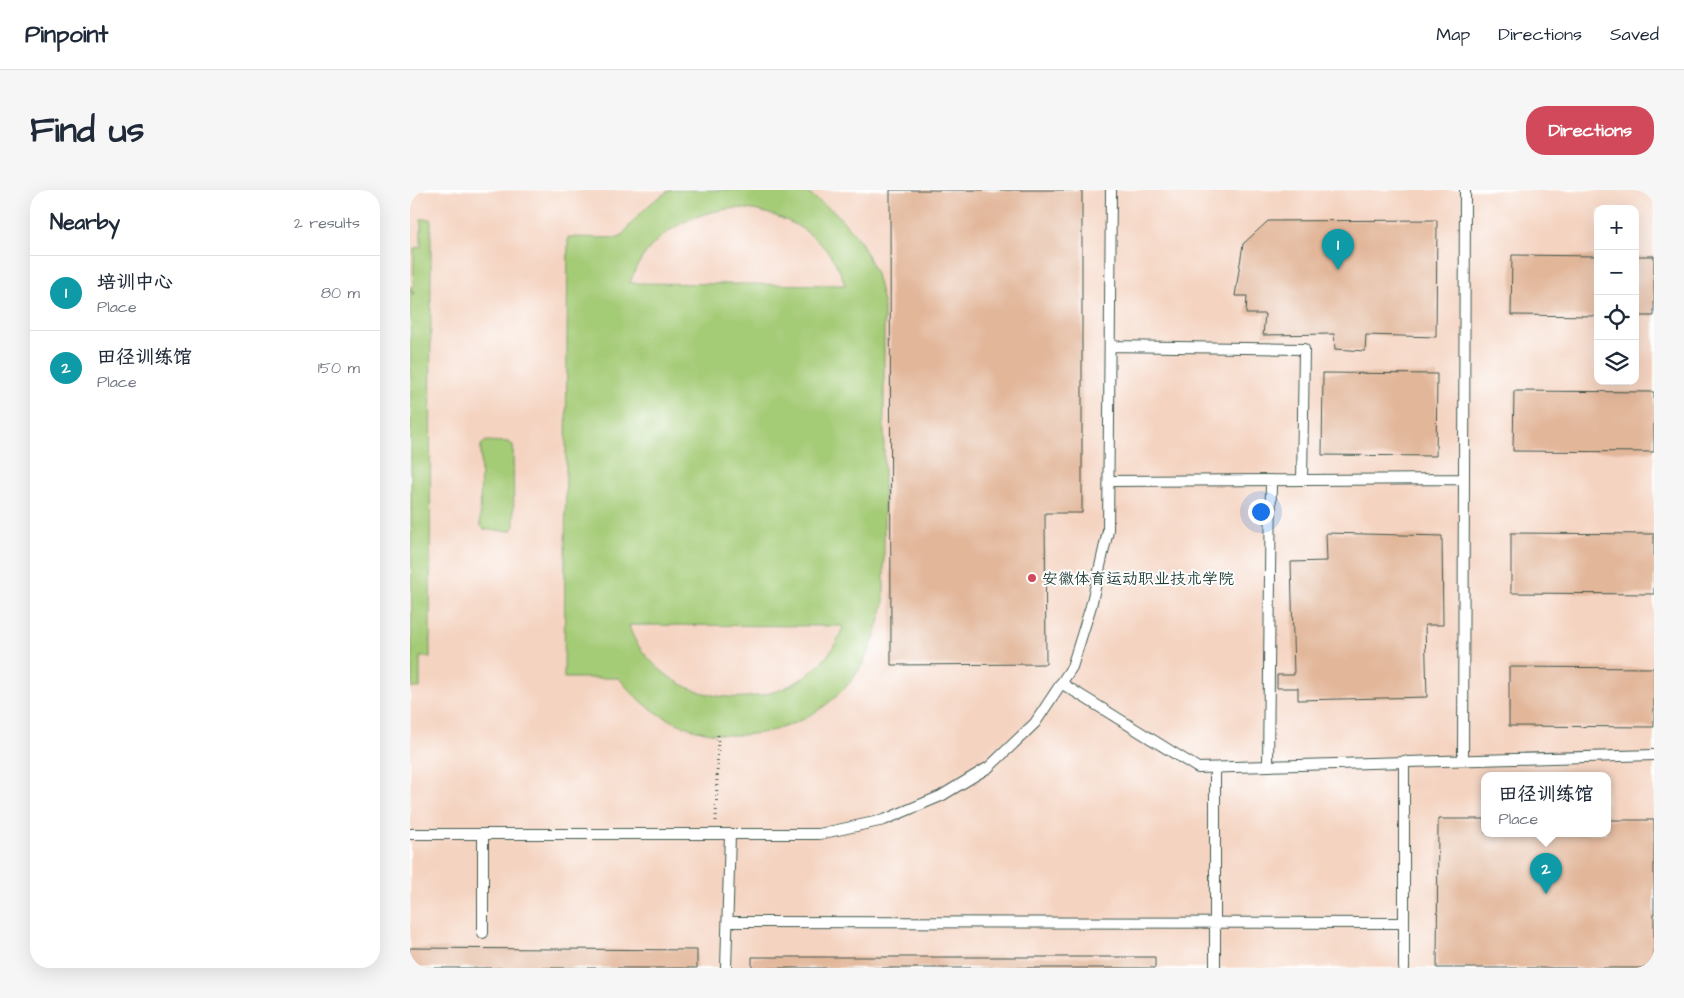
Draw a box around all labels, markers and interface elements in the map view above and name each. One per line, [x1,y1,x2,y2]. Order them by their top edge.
text: Pinpoint [25,18,108,52]
text: Map [1436,22,1470,47]
text: Directions [1498,22,1582,47]
text: Saved [1610,22,1659,47]
text: Find us [30,106,144,155]
button: Directions [1526,106,1654,155]
map controls [1594,205,1639,385]
button: + [1594,205,1639,250]
text: Nearby [50,208,120,237]
text: 2 results [294,212,360,234]
pin: 1 [1322,229,1354,270]
button: − [1594,250,1639,295]
text: 培训中心 [97,269,173,296]
text: 1 [65,282,67,304]
text: 80 m [321,282,360,304]
button: locate [1594,295,1639,340]
text: Place [97,296,137,318]
button: layers [1594,340,1639,385]
text: 田径训练馆 [97,344,192,371]
text: 2 [61,357,71,379]
text: 150 m [318,357,360,379]
text: Place [97,371,137,393]
your location [1248,499,1274,525]
place label: 安徽体育运动职业技术学院 [1042,568,1234,590]
marker: 安徽体育运动职业技术学院 [1026,572,1038,584]
popup [1481,772,1611,837]
text: 田径训练馆 [1498,781,1594,808]
text: Place [1498,808,1538,830]
pin: 2 [1530,853,1562,894]

